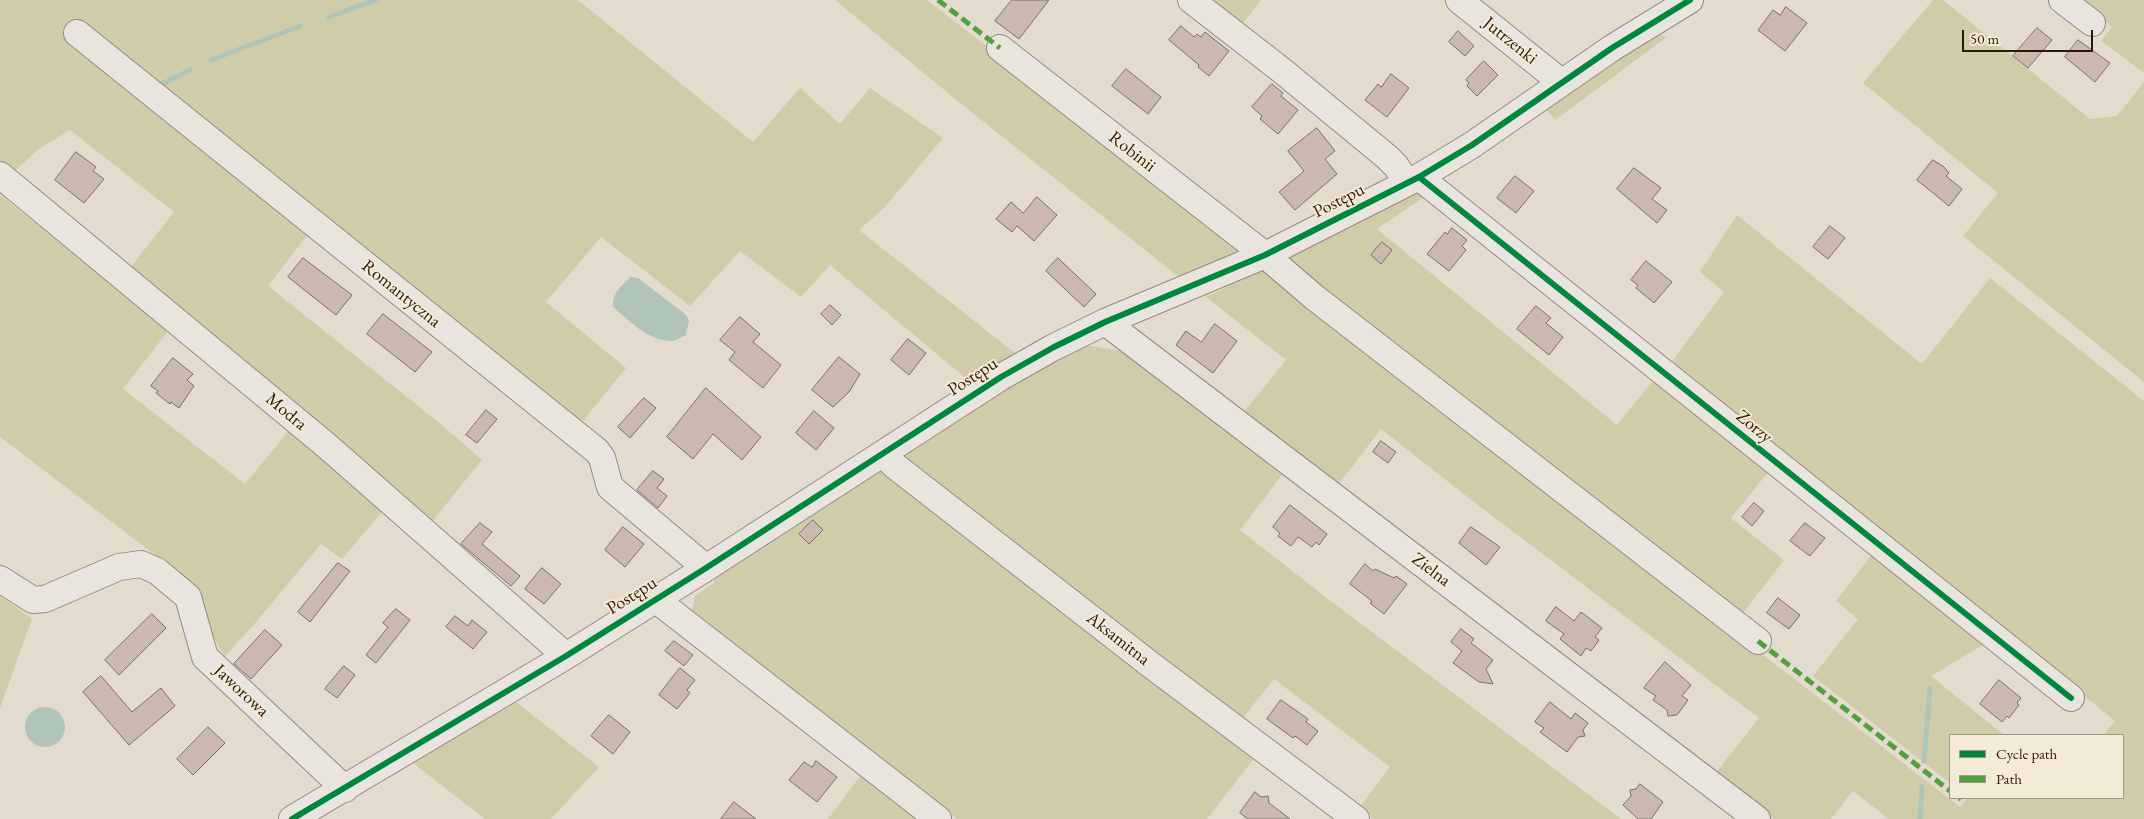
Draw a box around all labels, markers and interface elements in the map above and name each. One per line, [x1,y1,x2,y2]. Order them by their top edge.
street label: Jutrzenki [1479,13,1541,69]
scale bar [1964,20,2095,52]
text: 50 m [1970,29,1999,48]
street label: Robinii [1104,127,1160,177]
street label: Postępu [1310,179,1368,223]
street label: Romantyczna [357,255,445,333]
street label: Postępu [944,353,1002,401]
street label: Modra [261,389,311,435]
street label: Zorzy [1731,406,1777,448]
street label: Zielna [1407,548,1455,592]
street label: Postępu [603,572,661,620]
street label: Aksamitna [1082,608,1154,670]
street label: Jaworowa [209,660,273,722]
legend [1949,734,2124,799]
text: Cycle path [1996,744,2057,763]
text: Path [1996,769,2022,788]

